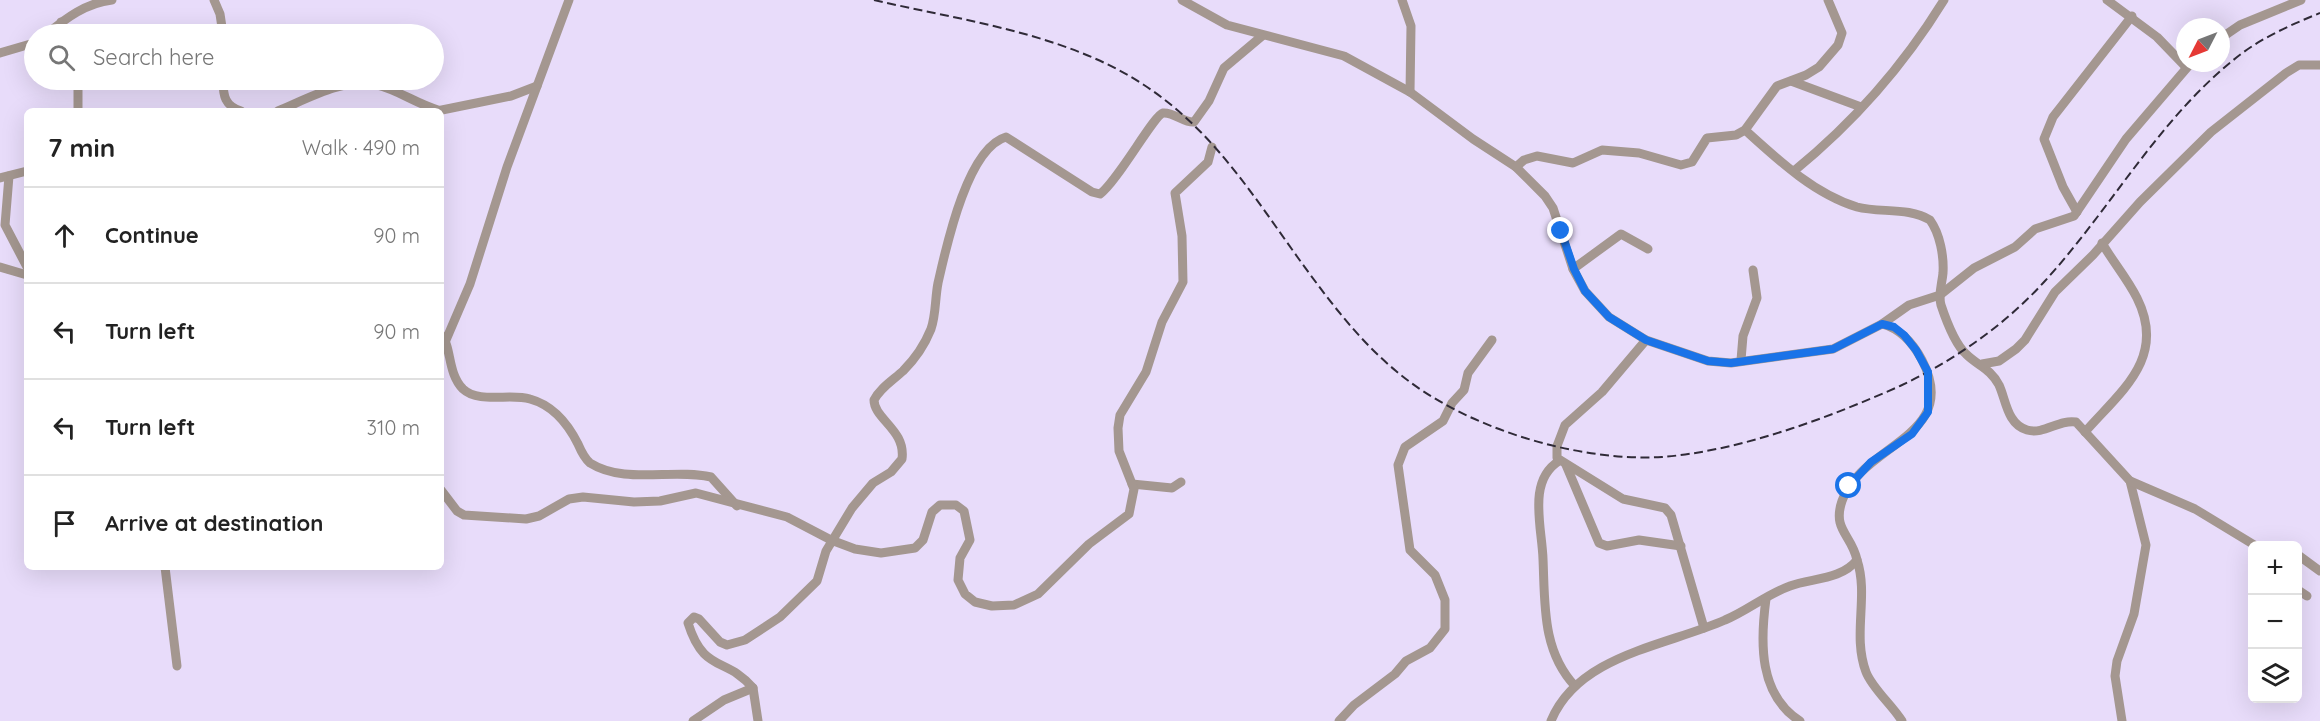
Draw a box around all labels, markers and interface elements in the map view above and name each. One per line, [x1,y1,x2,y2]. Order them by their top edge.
north arrow [2176,18,2230,72]
search box [24,24,444,90]
icon: search [45,41,78,74]
text: Search here [93,43,214,71]
text: 7 min [48,131,115,164]
text: Walk · 490 m [302,135,420,160]
route end [1547,217,1573,243]
icon: ahead [48,219,81,252]
text: Continue [105,221,199,249]
text: 90 m [373,223,420,248]
icon: left [48,315,81,348]
text: Turn left [105,317,195,345]
text: 90 m [373,319,420,344]
icon: left [48,411,81,444]
text: Turn left [105,413,195,441]
text: 310 m [367,415,420,440]
route start [1835,472,1861,498]
icon: arrive [48,507,81,540]
text: Arrive at destination [105,509,323,537]
map controls [2248,541,2302,703]
button: + [2248,541,2302,595]
button: − [2248,595,2302,649]
button: layers [2248,649,2302,703]

